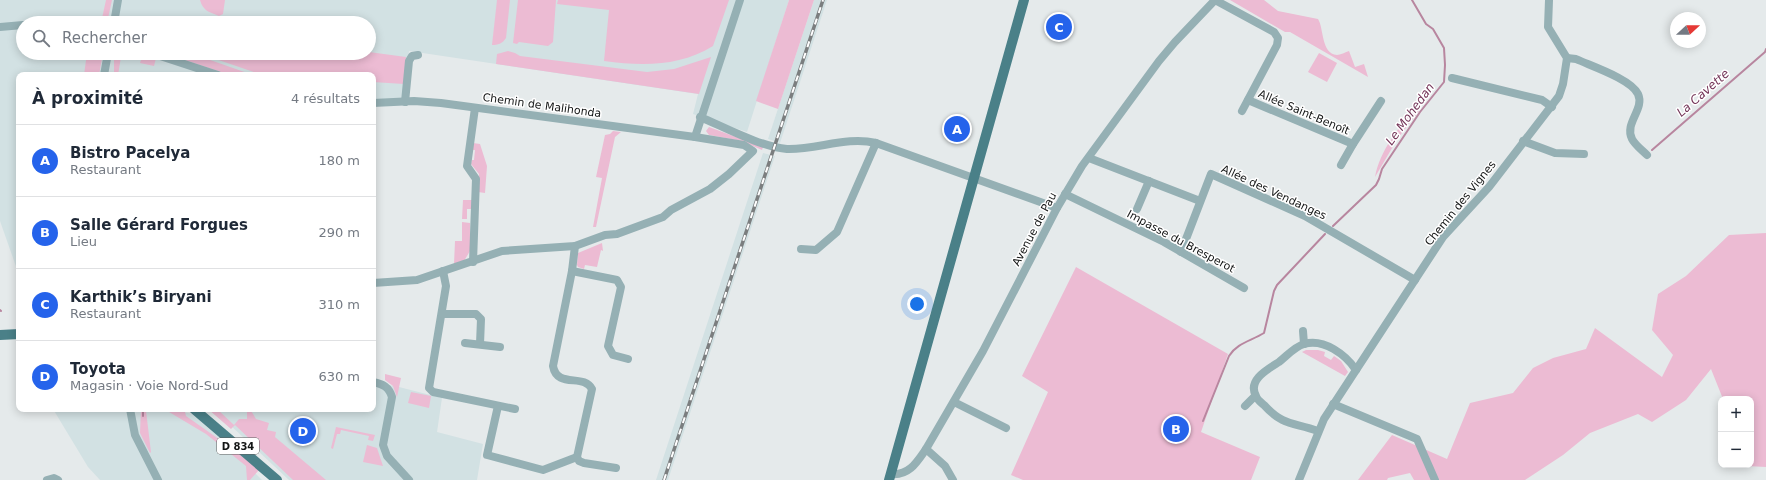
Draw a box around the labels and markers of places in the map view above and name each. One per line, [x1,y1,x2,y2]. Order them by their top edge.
pin: C [1046,12,1072,42]
pin: A [944,114,970,144]
pin: B [1163,414,1189,444]
pin: D [290,416,316,446]

